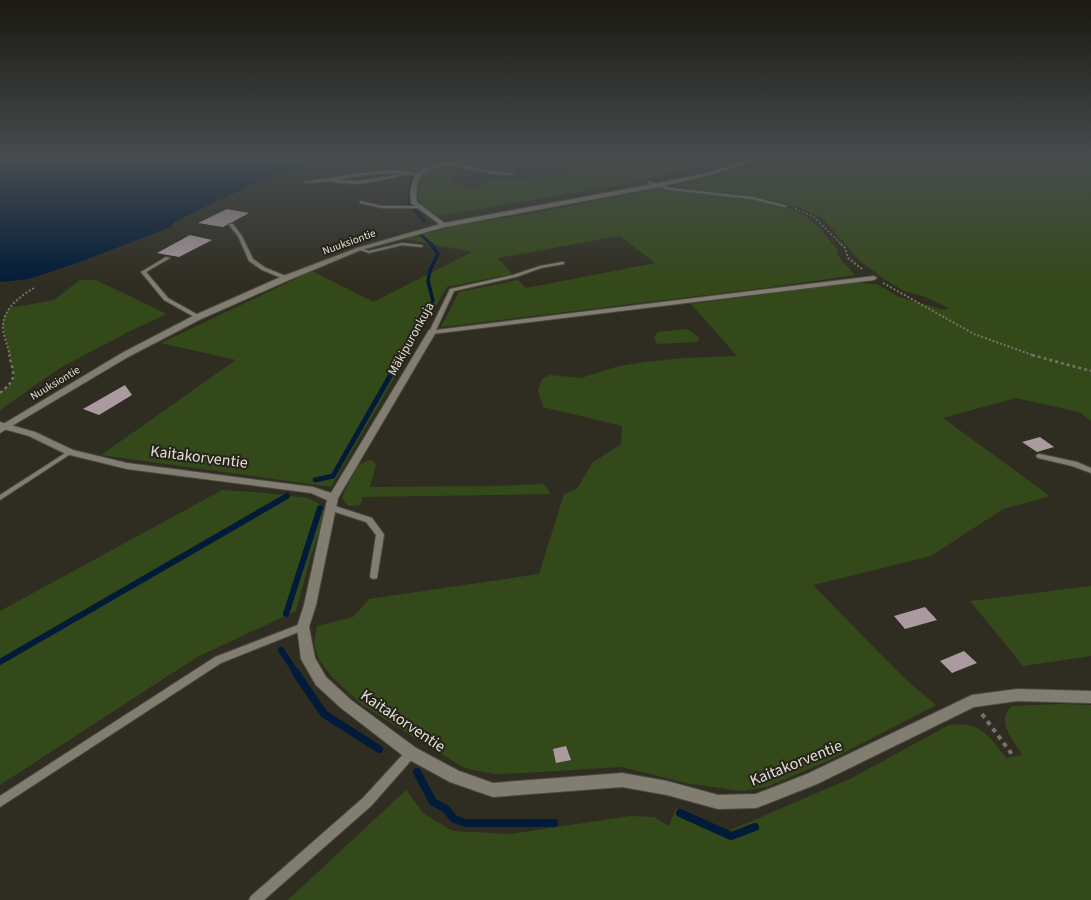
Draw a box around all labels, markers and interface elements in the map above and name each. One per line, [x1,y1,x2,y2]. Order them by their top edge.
street label: Nuuksiontie [320,225,378,259]
street label: Mäkipuronkuja [383,299,439,379]
street label: Nuuksiontie [27,362,83,404]
street label: Kaitakorventie [149,440,249,474]
street label: Kaitakorventie [356,684,450,758]
street label: Kaitakorventie [746,734,846,792]

